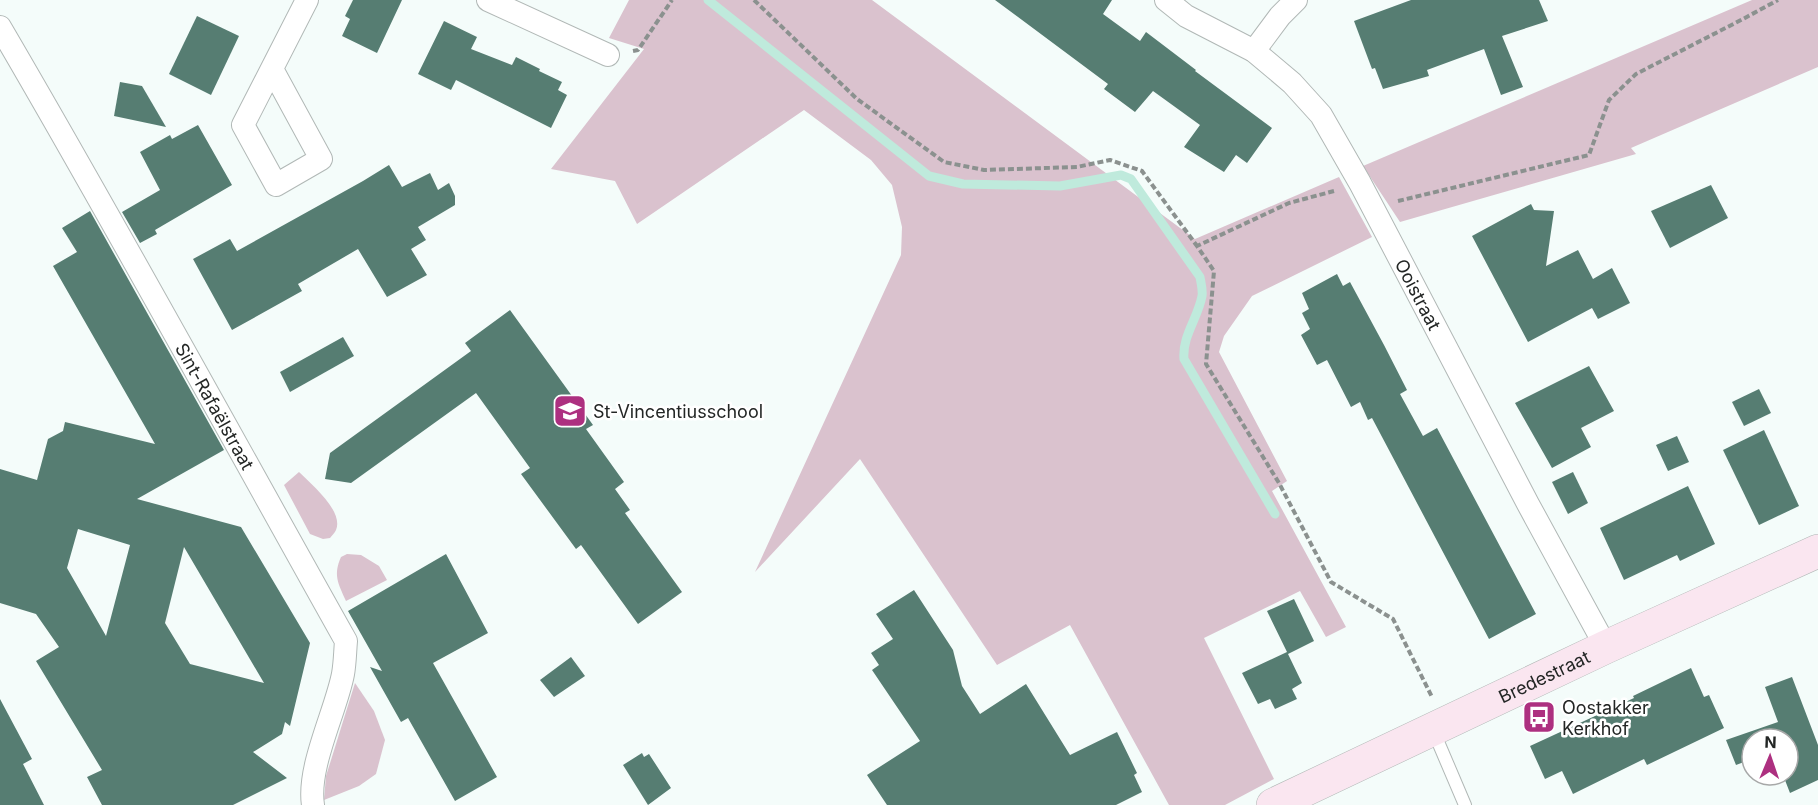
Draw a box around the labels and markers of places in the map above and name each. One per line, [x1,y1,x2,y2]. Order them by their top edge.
school or university icon: St-Vincentiusschool [552,393,588,429]
place label: St-Vincentiusschool [593,401,763,422]
place label: Oostakker Kerkhof [1562,697,1649,739]
bus stop icon: Oostakker Kerkhof [1521,699,1557,735]

